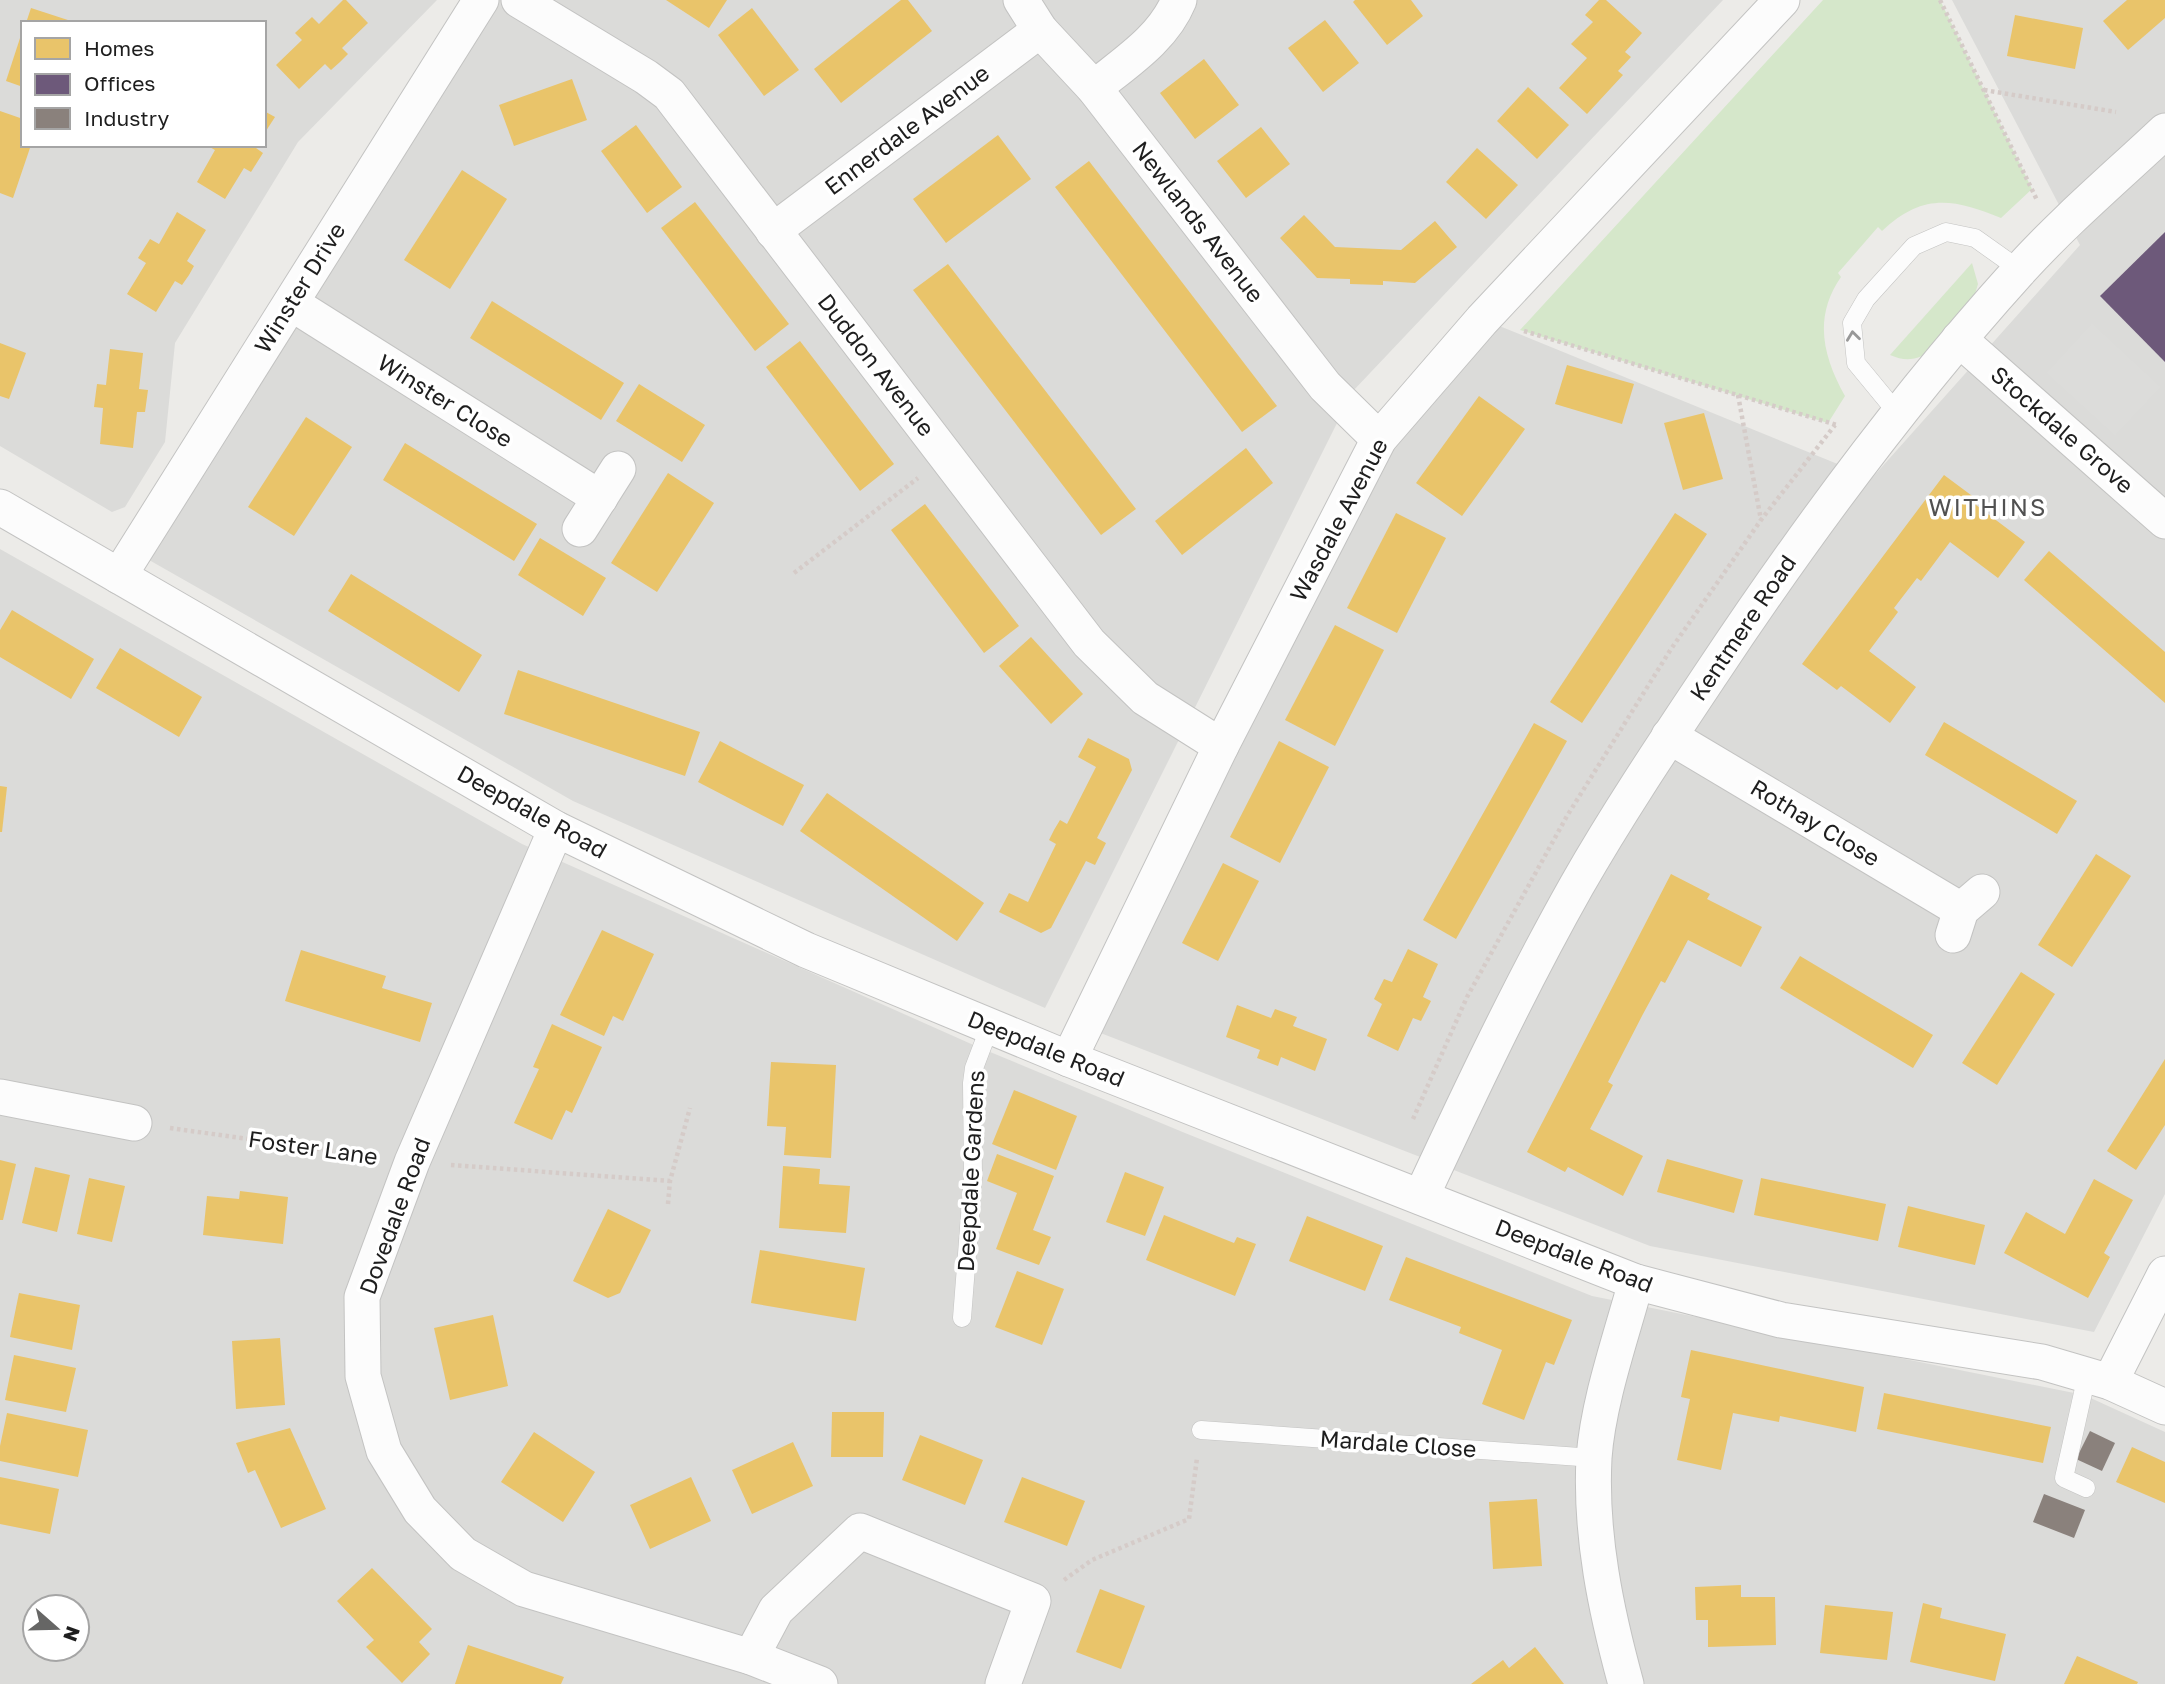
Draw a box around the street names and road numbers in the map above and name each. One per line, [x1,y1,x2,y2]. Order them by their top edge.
street label: Ennerdale Avenue [819,58,994,200]
street label: Newlands Avenue [1127,135,1270,308]
street label: Winster Drive [248,217,350,358]
street label: Duddon Avenue [812,288,941,441]
street label: Winster Close [373,347,518,453]
street label: Stockdale Grove [1986,360,2140,499]
street label: Wasdale Avenue [1283,433,1393,606]
street label: Kentmere Road [1683,549,1801,706]
street label: Deepdale Road [453,758,612,864]
street label: Rothay Close [1746,773,1885,872]
street label: Deepdale Road [964,1004,1129,1092]
street label: Deepdale Gardens [951,1069,989,1273]
street label: Foster Lane [247,1124,380,1170]
street label: Dovedale Road [353,1133,435,1298]
street label: Deepdale Road [1492,1212,1657,1298]
street label: Mardale Close [1319,1424,1477,1462]

